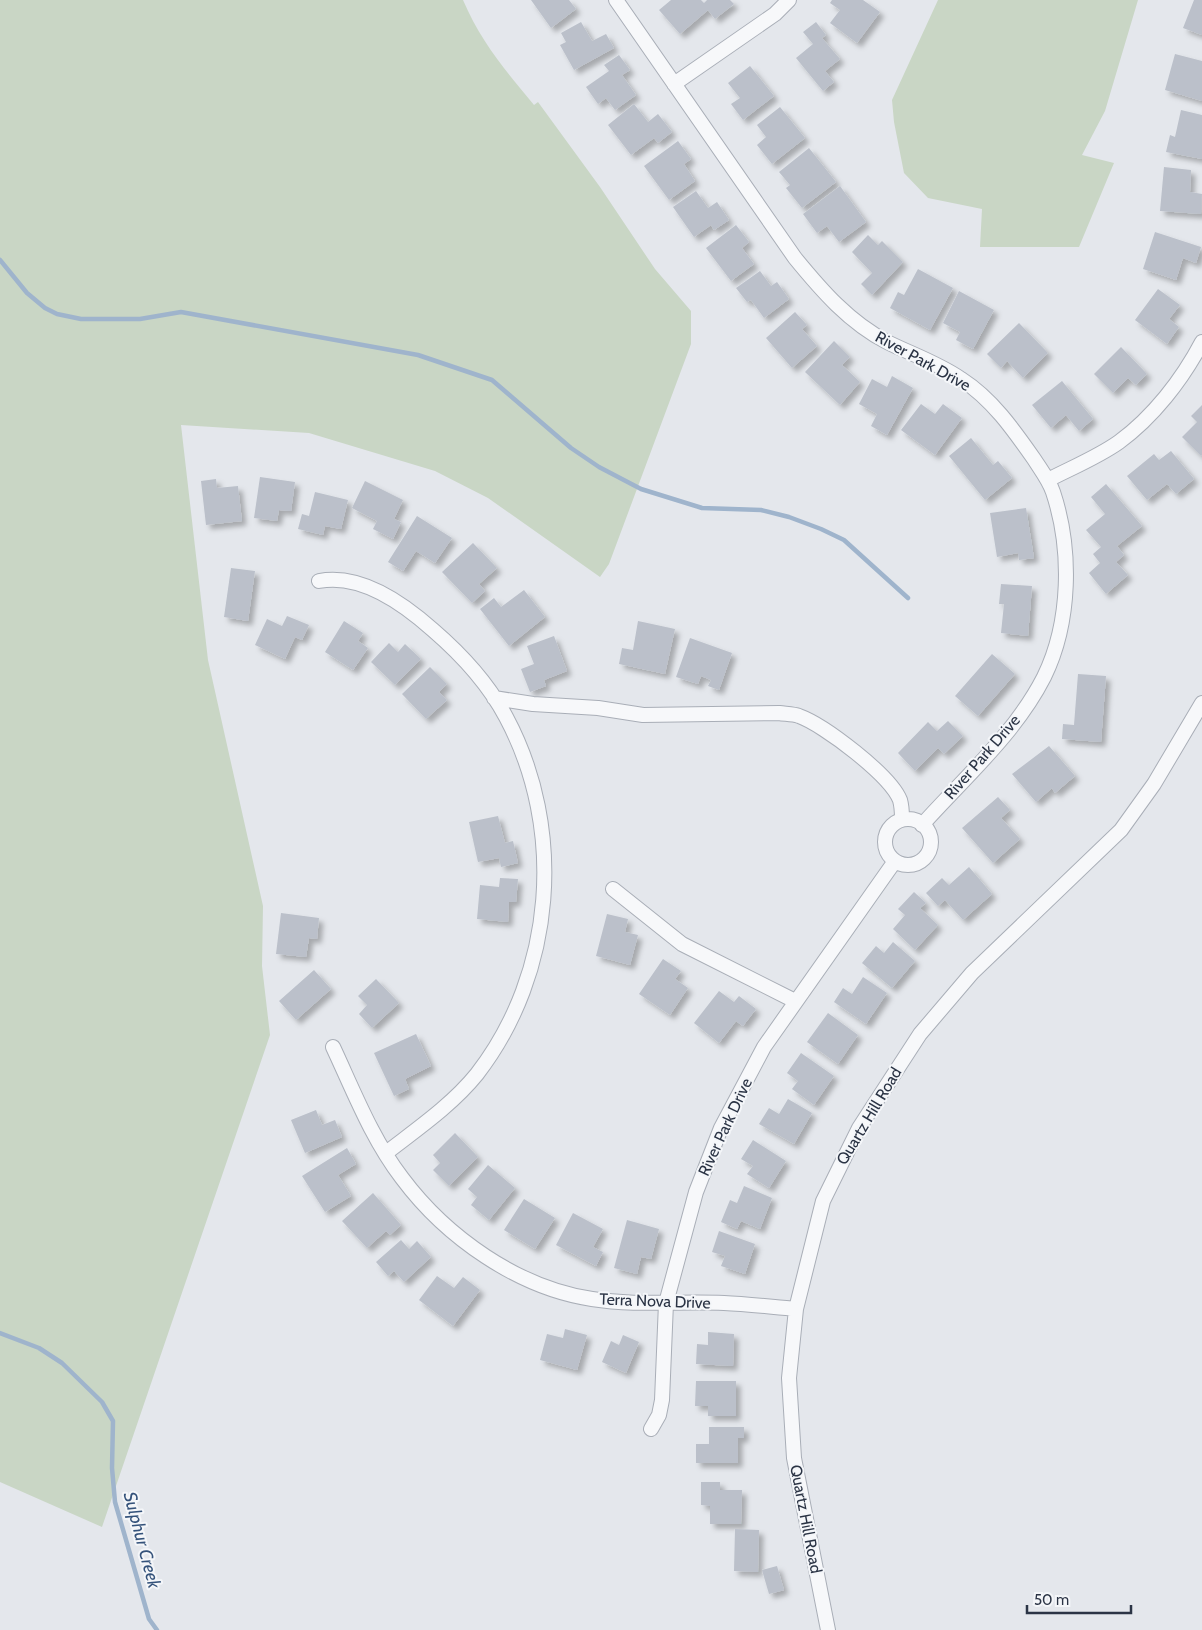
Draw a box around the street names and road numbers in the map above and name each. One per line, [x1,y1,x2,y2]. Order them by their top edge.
street label: River Park Drive [872,327,974,395]
street label: River Park Drive [940,711,1024,803]
street label: Quartz Hill Road [832,1064,906,1168]
street label: River Park Drive [694,1075,756,1179]
street label: Terra Nova Drive [599,1290,711,1312]
street label: Quartz Hill Road [786,1463,826,1575]

